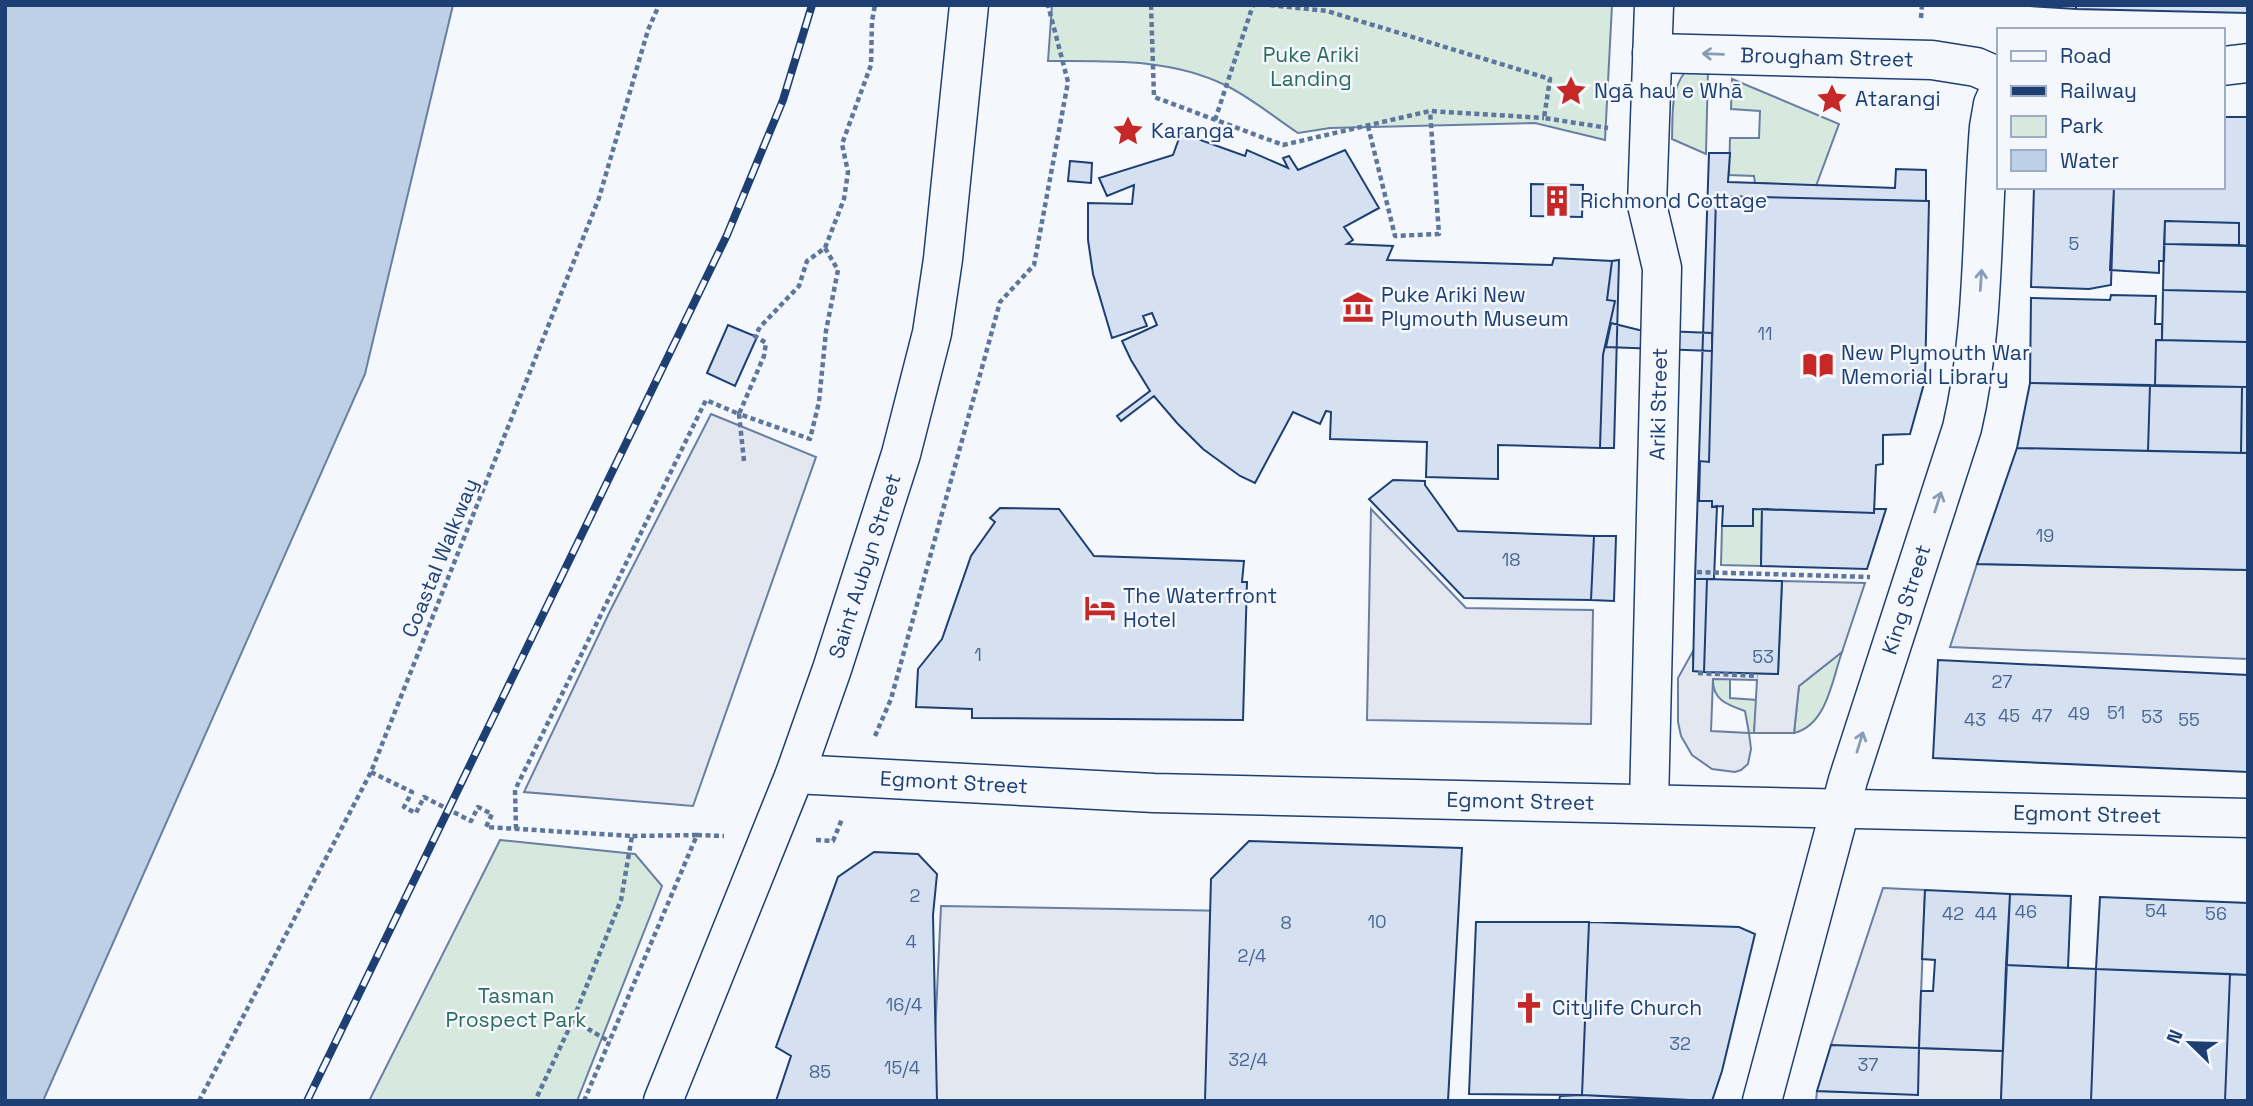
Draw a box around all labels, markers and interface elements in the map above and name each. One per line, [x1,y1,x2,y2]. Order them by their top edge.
legend [1997,28,2225,189]
park label: Puke Ariki Landing [1263,41,1359,92]
street label: Brougham Street [1740,41,1914,73]
text: Road [2060,42,2112,69]
one-way arrow [1702,48,1725,61]
place icon: Ngā hau e Whā [1554,74,1588,108]
place label: Ngā hau e Whā [1594,77,1743,104]
text: Railway [2060,77,2137,104]
place icon: Atarangi [1815,82,1849,116]
place label: Atarangi [1855,85,1941,112]
text: Park [2060,112,2104,139]
place icon: Karanga [1111,114,1145,148]
place label: Karanga [1151,117,1234,144]
text: Water [2060,147,2119,174]
building icon: Richmond Cottage [1540,184,1574,218]
place label: Richmond Cottage [1580,187,1767,214]
house number: 5 [2069,232,2079,255]
one-way arrow [1975,269,1988,292]
place label: Puke Ariki New Plymouth Museum [1381,281,1569,332]
museum icon: Puke Ariki New Plymouth Museum [1341,290,1375,324]
house number: 11 [1757,322,1773,345]
place label: New Plymouth War Memorial Library [1841,339,2030,390]
street label: Ariki Street [1643,348,1673,461]
library icon: New Plymouth War Memorial Library [1801,348,1835,382]
street label: Saint Aubyn Street [822,470,907,662]
street label: Coastal Walkway [395,474,484,641]
one-way arrow [1932,491,1945,513]
house number: 19 [2036,524,2054,547]
street label: King Street [1876,541,1936,658]
house number: 18 [1502,548,1520,571]
place label: The Waterfront Hotel [1123,582,1277,633]
hotel icon: The Waterfront Hotel [1083,591,1117,625]
house number: 1 [974,643,982,666]
house number: 53 [1752,645,1774,668]
house number: 27 [1992,670,2012,693]
house number: 51 [2107,701,2125,724]
house number: 49 [2068,702,2090,725]
house number: 45 [1998,704,2020,727]
house number: 47 [2032,704,2052,727]
house number: 53 [2141,705,2163,728]
house number: 43 [1964,708,1986,731]
house number: 55 [2178,708,2200,731]
one-way arrow [1854,731,1867,753]
street label: Egmont Street [879,765,1029,799]
street label: Egmont Street [1446,786,1595,816]
street label: Egmont Street [2013,799,2162,829]
house number: 2 [910,884,920,907]
house number: 54 [2145,899,2167,922]
house number: 46 [2015,900,2037,923]
house number: 42 [1942,902,1964,925]
house number: 44 [1975,902,1997,925]
house number: 56 [2205,902,2227,925]
house number: 10 [1367,910,1387,933]
house number: 8 [1280,911,1292,934]
house number: 4 [905,930,917,953]
house number: 2/4 [1238,944,1266,967]
park label: Tasman Prospect Park [445,982,587,1033]
church icon: Citylife Church [1512,991,1546,1025]
house number: 16/4 [886,993,922,1016]
place label: Citylife Church [1552,994,1702,1021]
north arrow [2155,1008,2225,1078]
text: N [2161,1026,2189,1047]
house number: 32 [1669,1032,1691,1055]
house number: 32/4 [1228,1048,1268,1071]
house number: 37 [1857,1053,1879,1076]
house number: 15/4 [884,1056,920,1079]
house number: 85 [809,1060,831,1083]

